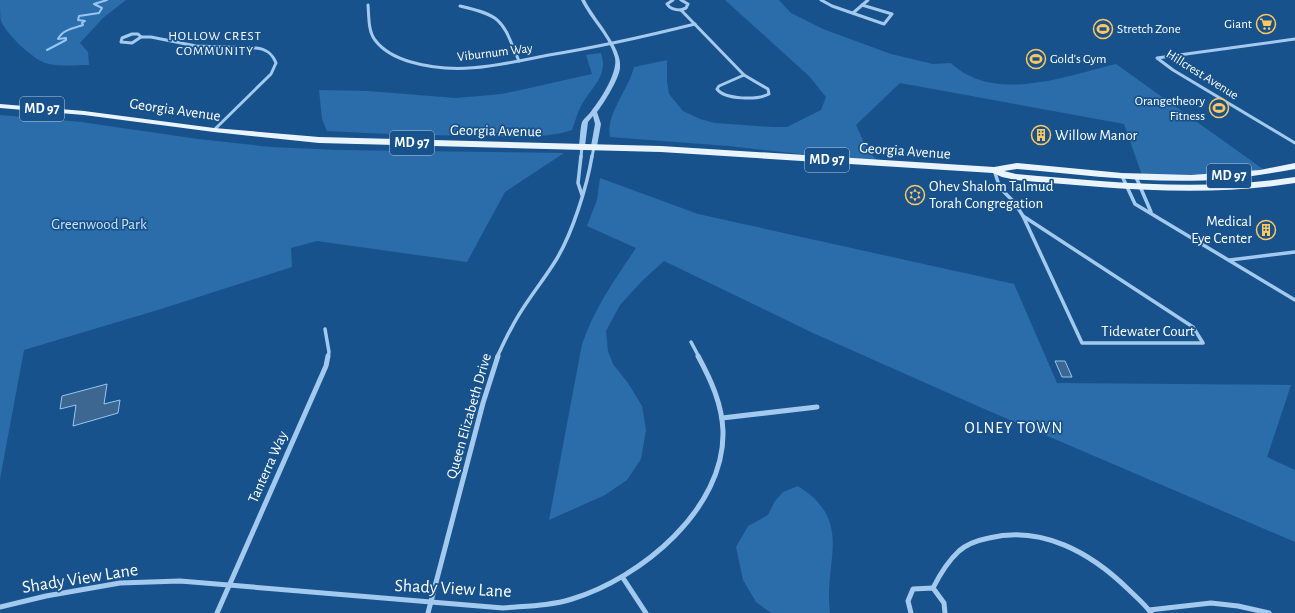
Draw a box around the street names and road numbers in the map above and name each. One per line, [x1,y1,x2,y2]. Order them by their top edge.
street label: Viburnum Way [457,42,534,64]
street label: Hillcrest Avenue [1164,48,1240,102]
street label: Georgia Avenue [129,96,222,124]
road number: MD 97 [20,97,64,121]
street label: Georgia Avenue [450,123,542,139]
road number: MD 97 [390,131,434,155]
street label: Georgia Avenue [859,140,951,162]
road number: MD 97 [805,148,849,172]
road number: MD 97 [1207,164,1251,188]
street label: Tidewater Court [1101,324,1195,339]
street label: Queen Elizabeth Drive [444,351,494,480]
street label: Tanterra Way [245,428,291,505]
street label: Shady View Lane [21,561,139,597]
street label: Shady View Lane [394,577,512,601]

